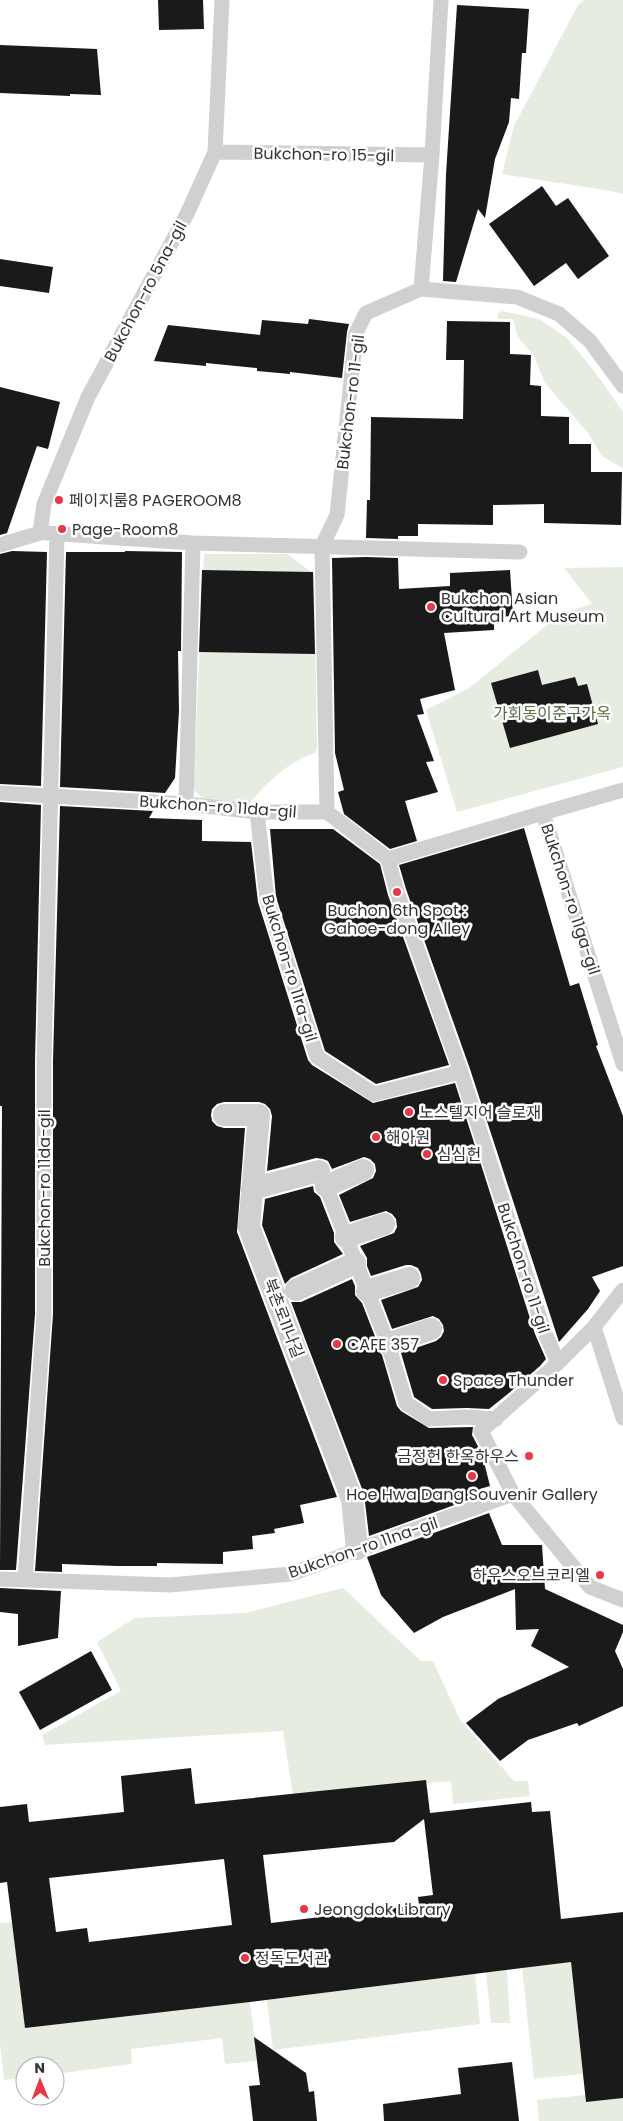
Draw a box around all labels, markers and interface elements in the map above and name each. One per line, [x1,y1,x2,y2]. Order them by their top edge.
street label: Bukchon-ro 15-gil [253,142,395,167]
street label: Bukchon-ro 5na-gil [99,217,192,366]
street label: Bukchon-ro 11-gil [331,333,370,471]
place label: 페이지룸8 PAGEROOM8 [69,489,242,512]
marker: 페이지룸8 PAGEROOM8 [53,494,65,506]
place label: Page-Room8 [72,518,178,541]
marker: Page-Room8 [56,523,68,535]
place label: Bukchon Asian Cultural Art Museum [441,587,604,628]
marker: Bukchon Asian Cultural Art Museum [425,601,437,613]
park label: 가회동이준구가옥 [493,702,611,725]
street label: Bukchon-ro 11da-gil [139,790,297,823]
street label: Bukchon-ro 11ga-gil [535,821,606,978]
marker: Buchon 6th Spot : Gahoe-dong Alley [391,886,403,898]
street label: Bukchon-ro 11ra-gil [256,892,323,1044]
place label: Buchon 6th Spot : Gahoe-dong Alley [324,899,470,940]
place label: 노스텔지어 슬로재 [419,1101,541,1124]
marker: 노스텔지어 슬로재 [403,1106,415,1118]
street label: Bukchon-ro 11da-gil [33,1109,56,1267]
place label: 해아원 [386,1126,430,1149]
marker: 해아원 [370,1131,382,1143]
place label: 심심헌 [437,1143,481,1166]
marker: 심심헌 [421,1148,433,1160]
street label: Bukchon-ro 11-gil [492,1200,555,1336]
street label: 북촌로11나길 [258,1275,309,1361]
place label: CAFE 357 [347,1333,419,1356]
marker: CAFE 357 [331,1338,343,1350]
place label: Space Thunder [453,1369,574,1392]
marker: Space Thunder [437,1374,449,1386]
place label: 금정헌 한옥하우스 [397,1445,519,1468]
marker: 금정헌 한옥하우스 [523,1450,535,1462]
marker: Hoe Hwa Dang Souvenir Gallery [466,1470,478,1482]
place label: Hoe Hwa Dang Souvenir Gallery [346,1483,598,1506]
street label: Bukchon-ro 11na-gil [285,1511,441,1584]
place label: 하우스오브코리엘 [472,1564,590,1587]
marker: 하우스오브코리엘 [594,1569,606,1581]
place label: Jeongdok Library [314,1898,451,1921]
marker: Jeongdok Library [298,1903,310,1915]
place label: 정독도서관 [255,1947,329,1970]
marker: 정독도서관 [239,1952,251,1964]
north arrow [15,2056,65,2106]
text: N [34,2058,45,2078]

